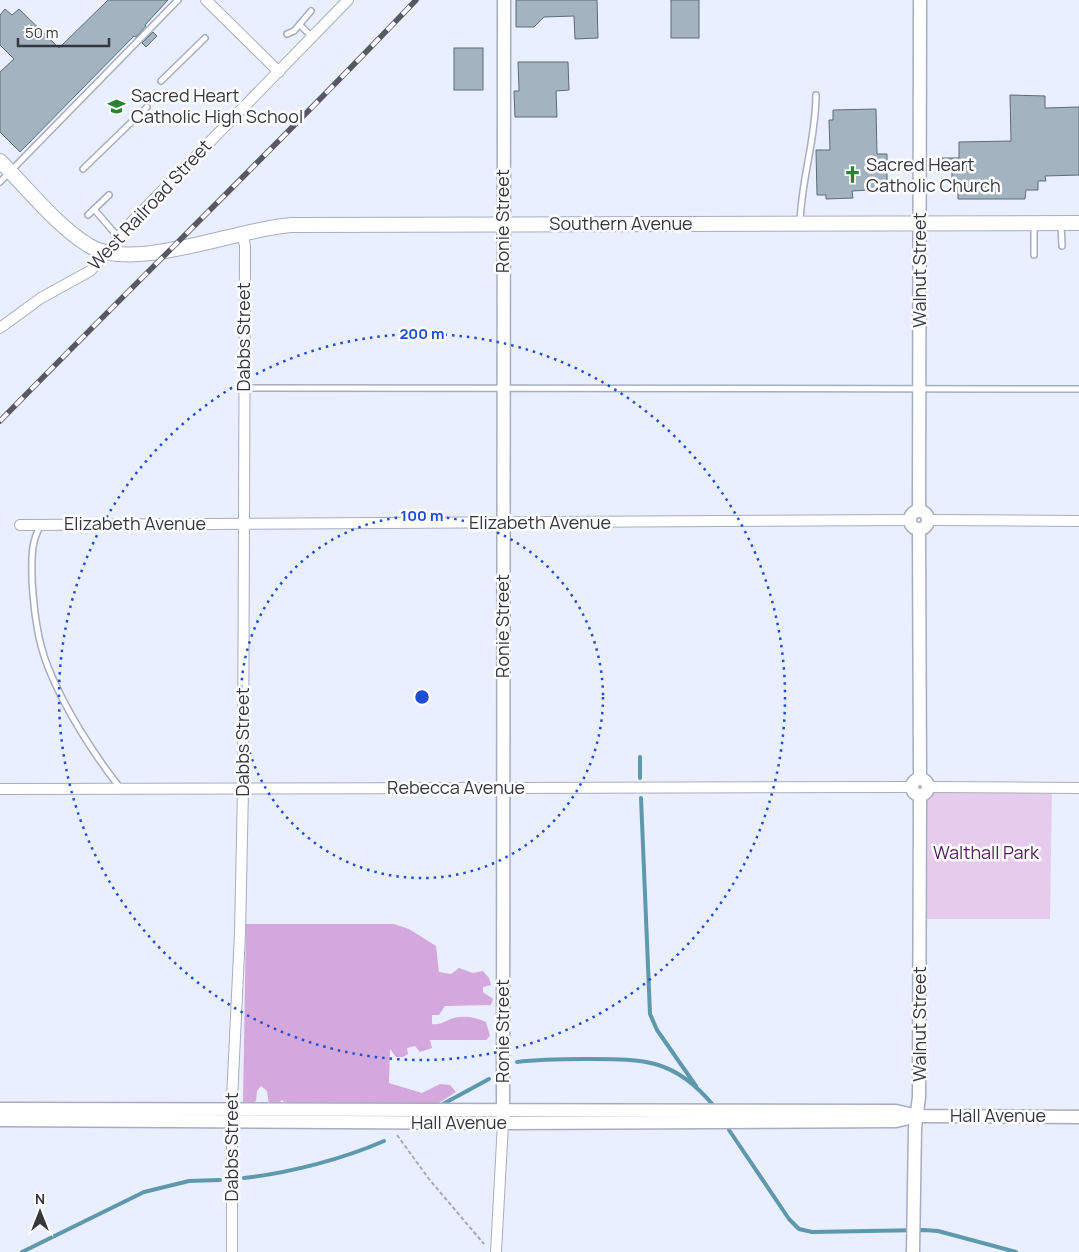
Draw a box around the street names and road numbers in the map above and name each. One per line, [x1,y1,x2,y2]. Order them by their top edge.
street label: West Railroad Street [82,134,216,275]
street label: Ronie Street [490,169,514,273]
street label: Southern Avenue [549,211,693,235]
street label: Walnut Street [907,212,931,328]
street label: Dabbs Street [231,282,255,392]
street label: Elizabeth Avenue [469,510,611,534]
street label: Elizabeth Avenue [64,511,206,535]
street label: Ronie Street [490,574,514,678]
street label: Dabbs Street [230,687,254,797]
street label: Rebecca Avenue [387,775,525,799]
street label: Walnut Street [907,966,931,1082]
street label: Ronie Street [490,979,514,1083]
street label: Dabbs Street [219,1092,243,1202]
street label: Hall Avenue [950,1103,1046,1127]
street label: Hall Avenue [411,1110,507,1134]

